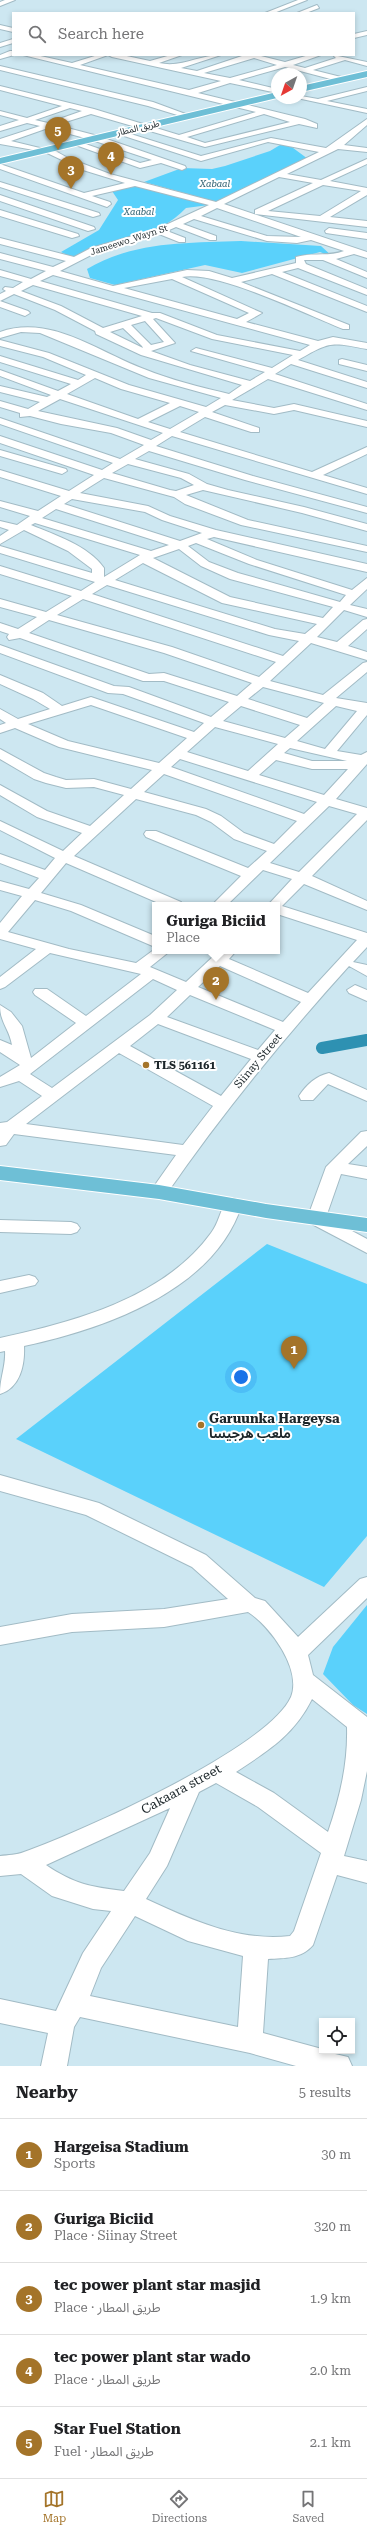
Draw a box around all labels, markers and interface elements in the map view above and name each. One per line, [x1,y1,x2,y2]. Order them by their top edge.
search box [12,12,355,56]
icon: search [26,23,48,45]
text: Search here [58,25,144,43]
north arrow [271,68,307,104]
pin: 5 [45,117,71,150]
street label: طريق المطار [115,118,161,139]
pin: 4 [98,142,124,175]
pin: 3 [58,156,84,189]
park label: Xabaal [199,179,230,189]
park label: Xaabal [123,207,154,217]
street label: Jameewo_Wayn St [89,223,169,257]
popup [152,902,280,954]
text: Guriga Biciid [166,912,266,930]
text: Place [166,930,200,945]
pin: 2 [203,967,229,1000]
street label: Siinay Street [231,1031,285,1091]
place label: TLS 561161 [154,1059,216,1072]
marker: TLS 561161 [141,1060,151,1070]
pin: 1 [281,1336,307,1369]
your location [231,1367,251,1387]
place label: Garuunka Hargeysa ملعب هرجيسا [209,1411,340,1441]
marker: Garuunka Hargeysa ملعب هرجيسا [196,1420,206,1430]
street label: Cakaara street [138,1761,224,1817]
map controls [319,2018,355,2054]
button: locate [319,2018,355,2054]
text: Nearby [16,2082,78,2102]
text: 5 results [299,2085,351,2100]
text: Hargeisa Stadium [54,2138,189,2156]
text: 1 [25,2147,33,2162]
text: 30 m [321,2147,351,2162]
text: Sports [54,2156,95,2171]
text: Guriga Biciid [54,2210,154,2228]
text: 2 [25,2219,33,2234]
text: 320 m [314,2219,351,2234]
text: Place · Siinay Street [54,2228,177,2243]
text: tec power plant star masjid [54,2276,261,2294]
text: 3 [25,2291,33,2306]
text: 1.9 km [310,2291,351,2306]
text: Place · طريق المطار [54,2300,161,2315]
text: tec power plant star wado [54,2348,251,2366]
text: 4 [25,2363,33,2378]
text: 2.0 km [310,2363,351,2378]
text: Place · طريق المطار [54,2372,161,2387]
text: Star Fuel Station [54,2420,181,2438]
text: 5 [25,2435,33,2450]
text: 2.1 km [310,2435,351,2450]
text: Fuel · طريق المطار [54,2444,154,2459]
tab: Map [43,2488,66,2525]
tab: Directions [152,2488,207,2525]
tab: Saved [292,2488,324,2525]

